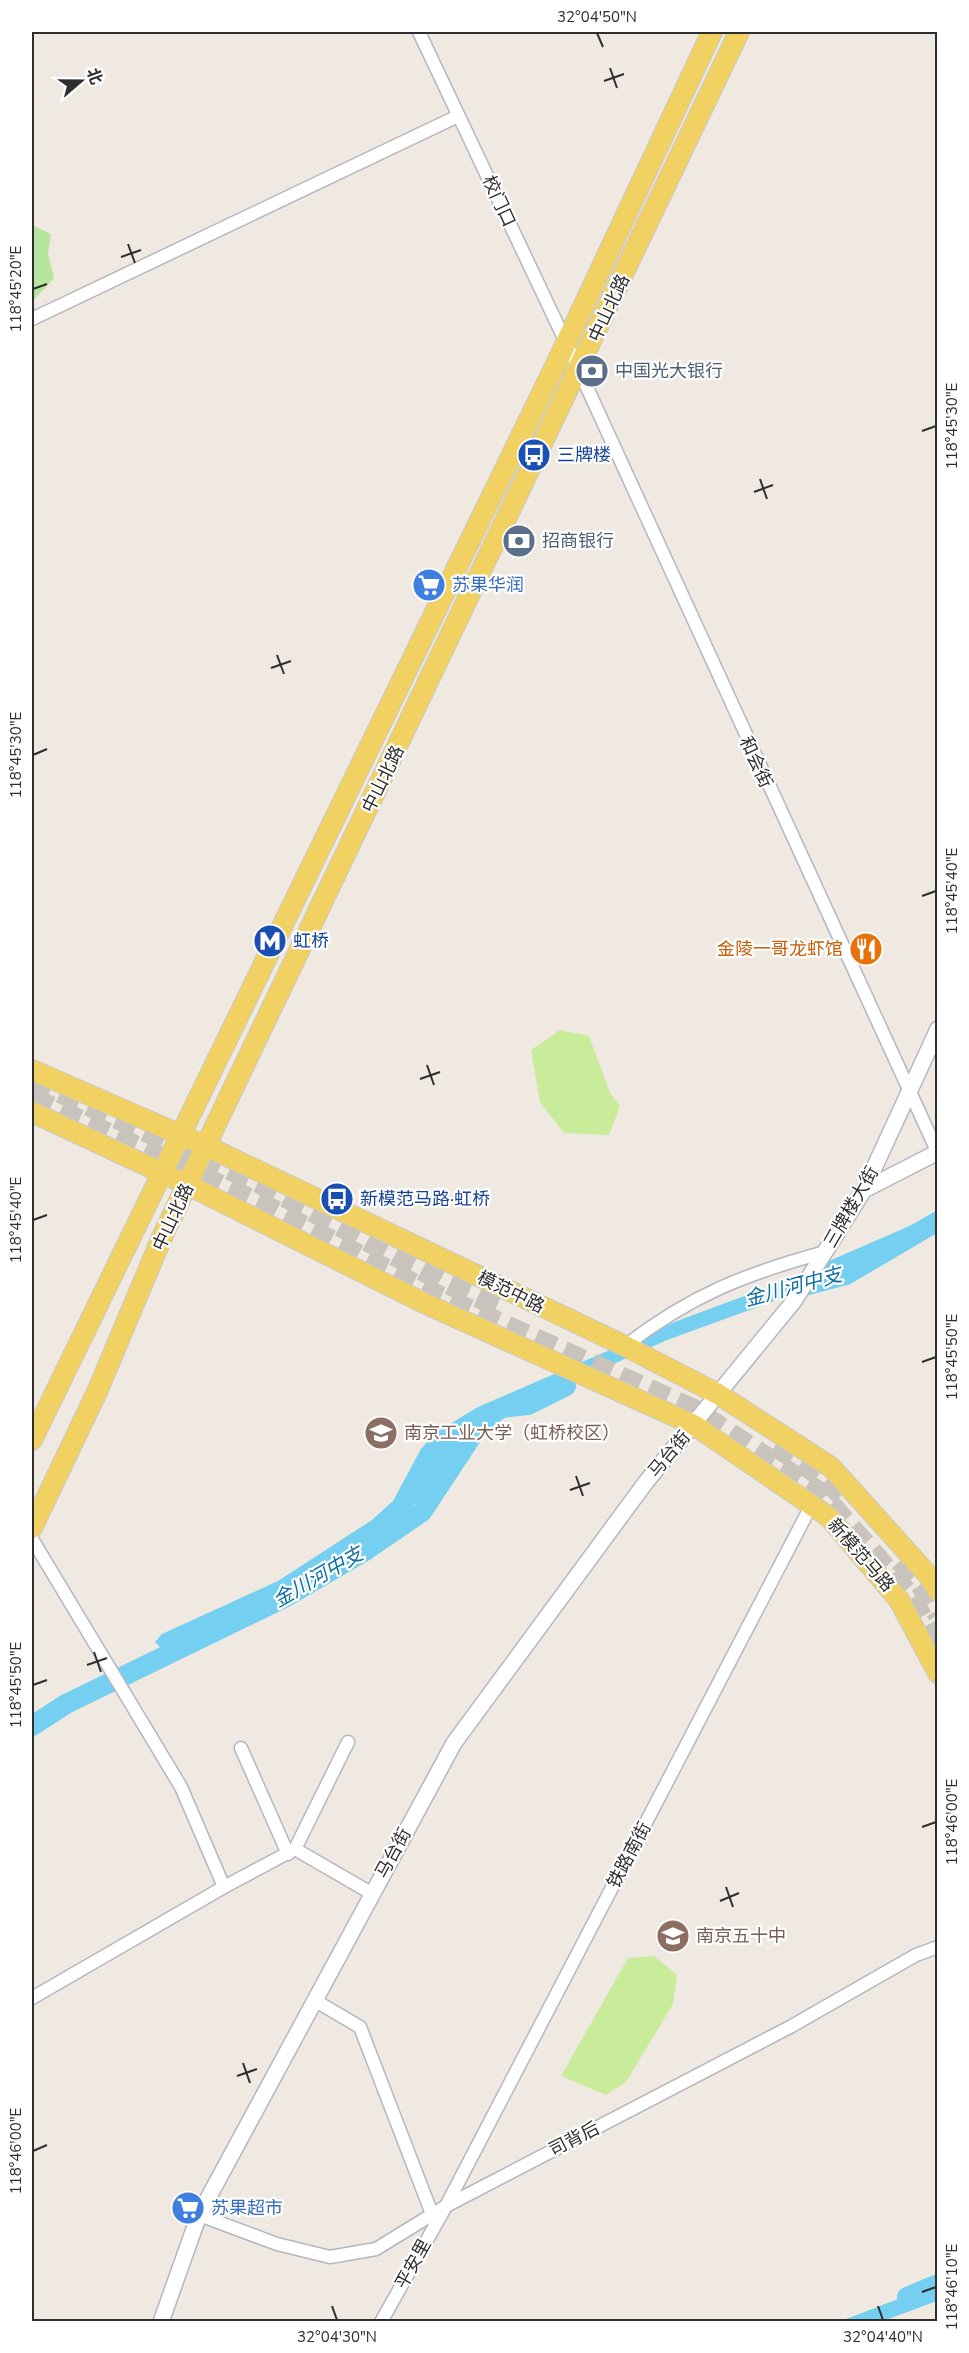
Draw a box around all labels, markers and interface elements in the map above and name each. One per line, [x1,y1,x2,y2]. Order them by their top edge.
text: 32°04'50"N [557,7,637,27]
north arrow [51,51,111,111]
text: 北 [81,65,107,87]
street label: 校门口 [477,171,521,231]
text: 118°45'20"E [6,246,26,332]
street label: 中山北路 [583,270,635,346]
bank icon: 中国光大银行 [574,353,610,389]
place label: 中国光大银行 [615,359,723,383]
text: 118°45'30"E [942,383,962,469]
bus stop icon: 三牌楼 [516,437,552,473]
place label: 三牌楼 [557,443,611,467]
bank icon: 招商银行 [501,523,537,559]
place label: 招商银行 [542,529,614,553]
supermarket icon: 苏果华润 [411,567,447,603]
place label: 苏果华润 [452,573,524,597]
text: 118°45'30"E [6,712,26,798]
street label: 和会街 [734,732,778,792]
street label: 中山北路 [356,741,410,817]
text: 118°45'40"E [942,848,962,934]
metro station icon: 虹桥 [252,923,288,959]
place label: 虹桥 [293,929,329,953]
restaurant icon: 金陵一哥龙虾馆 [848,931,884,967]
place label: 金陵一哥龙虾馆 [717,937,843,961]
street label: 三牌楼大街 [818,1162,884,1252]
text: 118°45'40"E [6,1177,26,1263]
street label: 中山北路 [147,1179,199,1255]
bus stop icon: 新模范马路·虹桥 [319,1181,355,1217]
place label: 新模范马路·虹桥 [360,1187,490,1211]
water label: 金川河中支 [741,1261,847,1313]
street label: 模范中路 [473,1265,549,1319]
text: 118°45'50"E [942,1314,962,1400]
school or university icon: 南京工业大学（虹桥校区） [363,1415,399,1451]
place label: 南京工业大学（虹桥校区） [404,1421,620,1445]
street label: 马台街 [642,1426,696,1482]
street label: 新模范马路 [822,1513,900,1597]
water label: 金川河中支 [268,1539,370,1614]
text: 118°45'50"E [6,1642,26,1728]
text: 118°46'00"E [942,1779,962,1865]
street label: 铁路南街 [602,1818,656,1892]
street label: 马台街 [369,1824,417,1882]
school or university icon: 南京五十中 [655,1918,691,1954]
place label: 南京五十中 [696,1924,786,1948]
text: 118°46'00"E [6,2108,26,2194]
street label: 司背后 [544,2116,604,2162]
supermarket icon: 苏果超市 [170,2190,206,2226]
place label: 苏果超市 [211,2196,283,2220]
street label: 平安里 [389,2235,437,2293]
text: 118°46'10"E [942,2244,962,2330]
text: 32°04'30"N [297,2327,377,2347]
text: 32°04'40"N [843,2327,923,2347]

